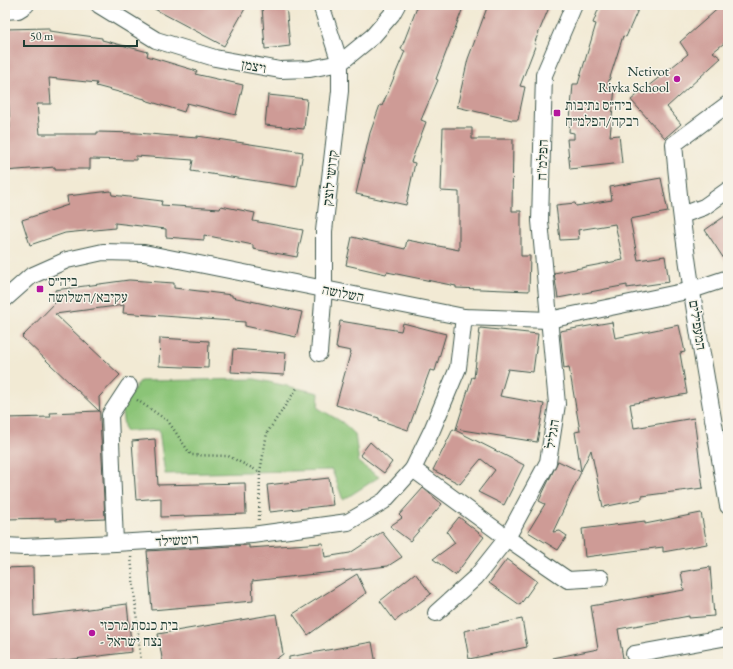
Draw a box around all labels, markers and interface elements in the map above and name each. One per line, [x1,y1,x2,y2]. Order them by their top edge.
scale bar [24,22,137,48]
text: 50 m [30,28,54,44]
street label: ויצמן [240,55,268,77]
place label: Netivot Rivka School [598,62,670,96]
marker: Netivot Rivka School [672,74,682,84]
place label: ביה״ס נתיבות רבקה/הפלמ״ח [565,96,639,130]
marker: ביה״ס נתיבות רבקה/הפלמ״ח [552,108,562,118]
street label: הפלמ"ח [532,139,552,181]
street label: קדושי לוצק [318,149,342,207]
place label: ביה״ס עקיבא/השלושה [48,272,128,306]
street label: השלושה [320,280,366,306]
marker: ביה״ס עקיבא/השלושה [35,284,45,294]
street label: המעפילים [685,299,711,351]
street label: הגליל [541,418,563,450]
street label: רוטשילד [155,530,199,550]
place label: בית כנסת מרכזי - נצח ישראל [100,616,179,650]
marker: בית כנסת מרכזי - נצח ישראל [87,628,97,638]

